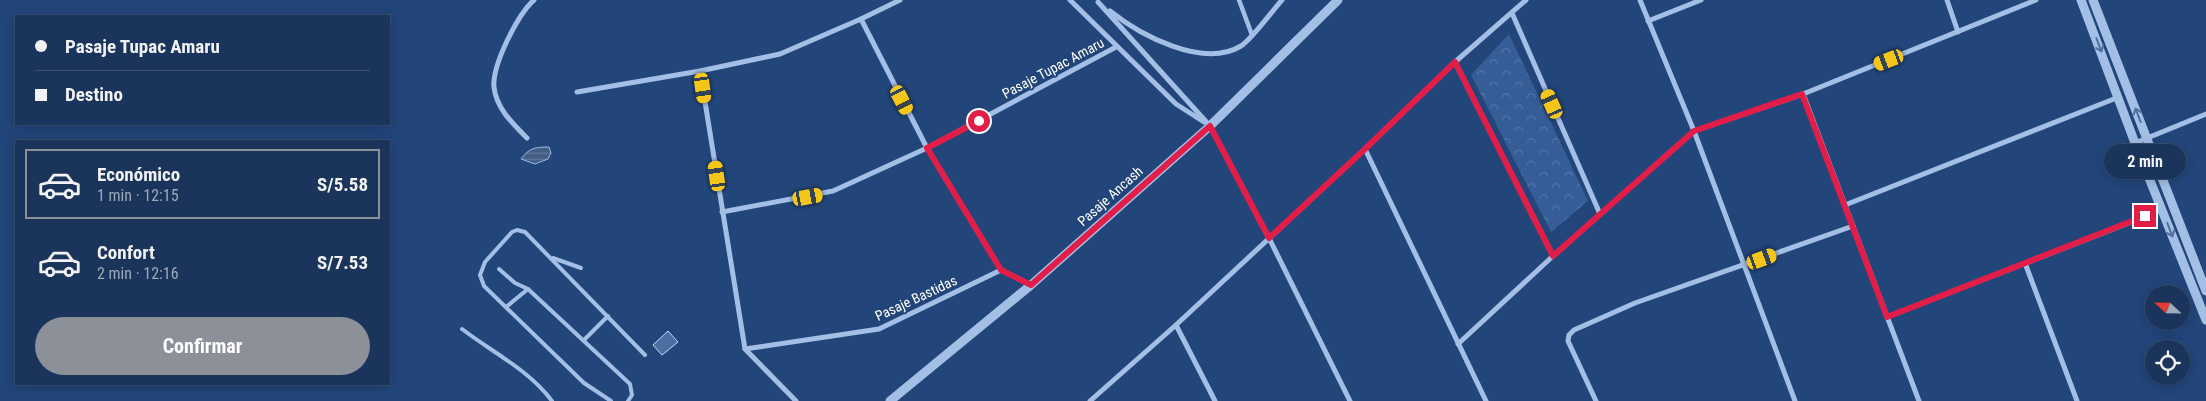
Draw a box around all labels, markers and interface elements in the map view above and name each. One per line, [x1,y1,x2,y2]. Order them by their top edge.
street label: Pasaje Tupac Amaru [999,34,1107,102]
text: Pasaje Tupac Amaru [65,35,220,58]
one-way arrow [2095,37,2104,53]
car [1872,48,1905,72]
car [693,72,712,104]
text: Destino [65,83,123,106]
car [888,83,915,117]
car [1539,87,1564,121]
one-way arrow [2133,108,2142,123]
route start [968,110,990,132]
callout: 2 min [2104,144,2186,178]
text: 2 min [2127,152,2163,171]
car [707,160,726,192]
icon: car [37,162,82,207]
text: Económico [97,163,180,186]
street label: Pasaje Ancash [1074,163,1146,229]
text: S/5.58 [317,173,368,196]
text: 1 min · 12:15 [97,186,179,205]
car [791,187,824,207]
route end [2134,205,2156,227]
one-way arrow [2167,222,2176,237]
icon: car [37,240,82,285]
text: Confort [97,241,155,264]
car [1745,247,1778,271]
text: S/7.53 [317,251,368,274]
text: 2 min · 12:16 [97,264,179,283]
street label: Pasaje Bastidas [873,272,959,324]
north arrow [2145,285,2190,330]
map controls [2145,285,2190,385]
button: Confirmar [35,317,370,375]
button: locate [2145,340,2190,385]

